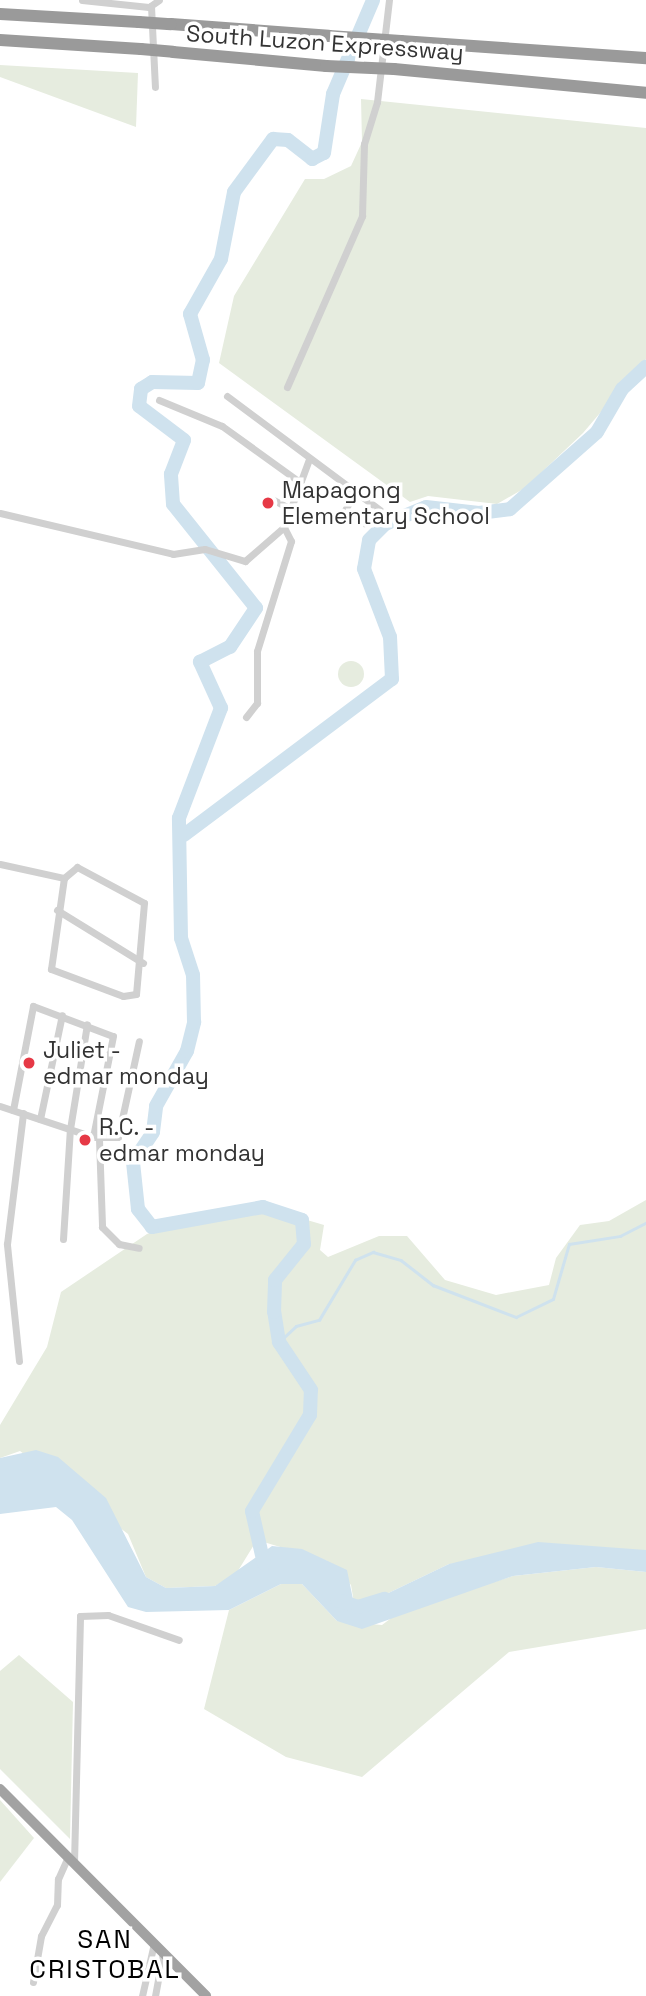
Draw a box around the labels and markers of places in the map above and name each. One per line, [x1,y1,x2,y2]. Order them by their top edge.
place label: Mapagong Elementary School [282,476,490,530]
marker: Mapagong Elementary School [260,495,276,511]
place label: Juliet - edmar monday [43,1036,209,1090]
marker: Juliet - edmar monday [21,1055,37,1071]
place label: R.C. - edmar monday [99,1113,265,1167]
marker: R.C. - edmar monday [77,1132,93,1148]

